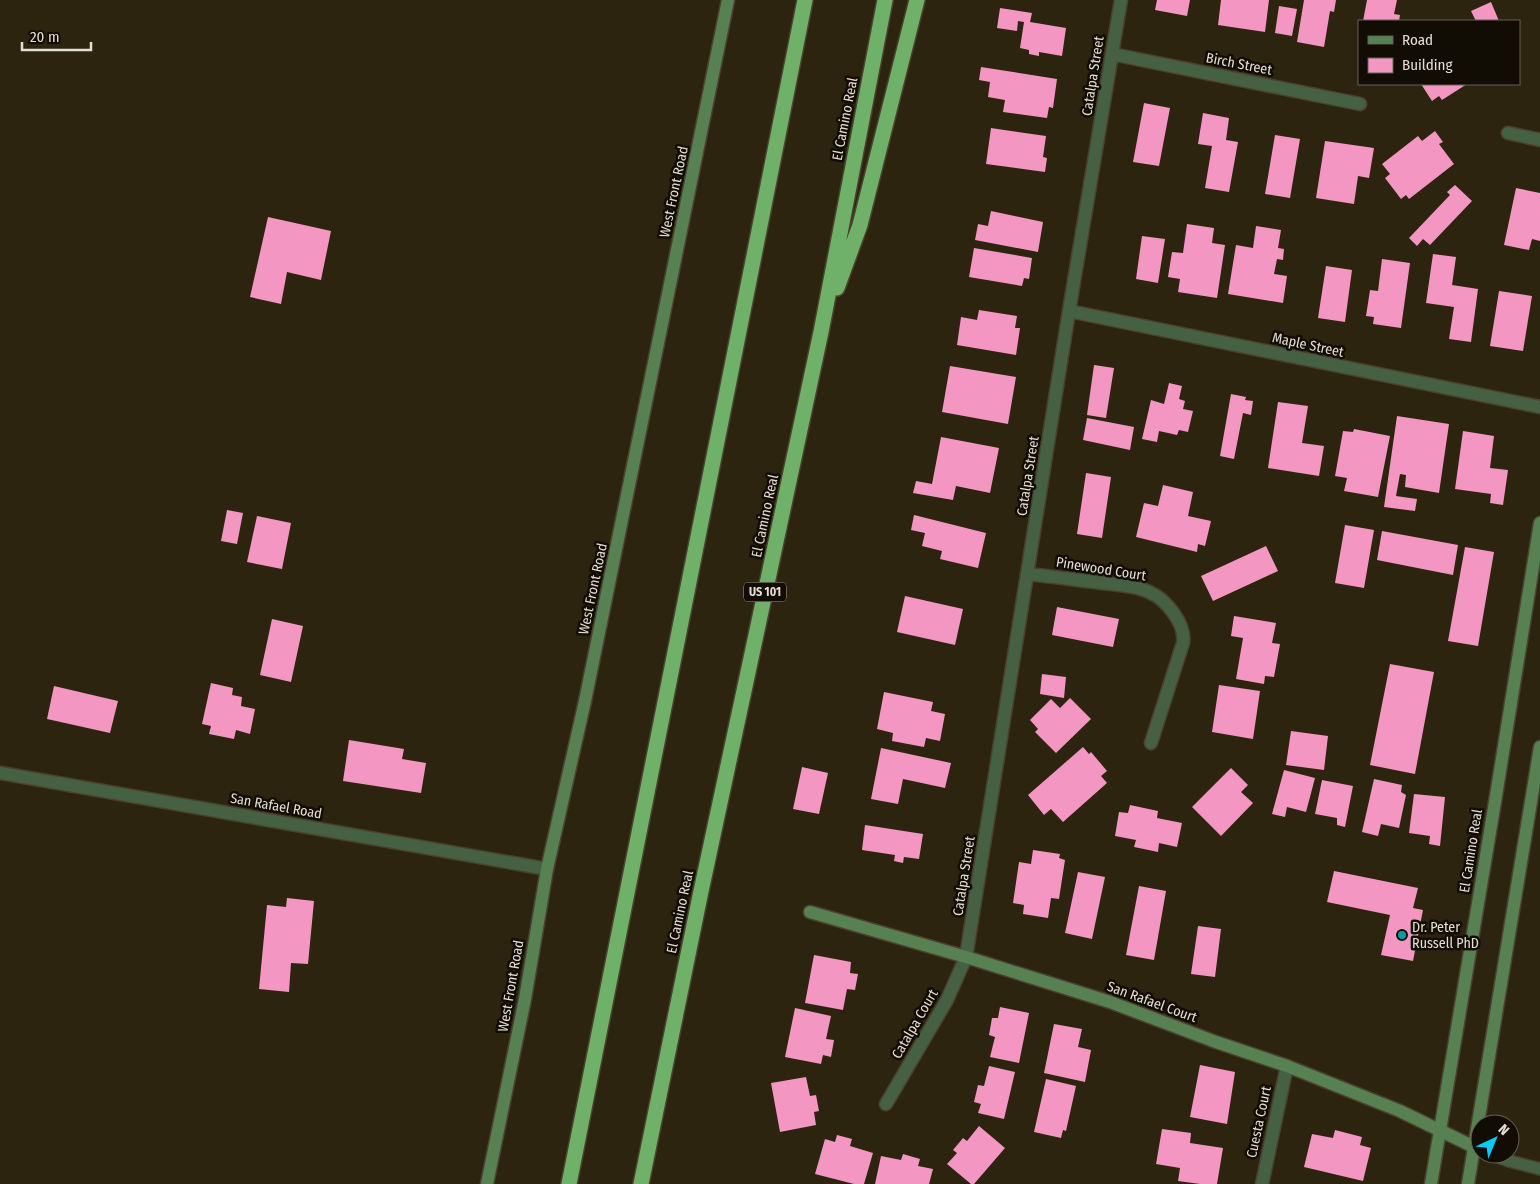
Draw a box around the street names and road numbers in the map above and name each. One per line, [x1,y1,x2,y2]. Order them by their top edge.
street label: Catalpa Street [1078,34,1108,117]
street label: Birch Street [1205,49,1274,79]
street label: El Camino Real [829,76,861,162]
street label: West Front Road [656,145,692,239]
street label: Maple Street [1271,329,1346,361]
street label: Catalpa Street [1013,434,1043,517]
street label: El Camino Real [748,473,782,559]
street label: West Front Road [575,542,611,636]
street label: Pinewood Court [1055,554,1148,585]
road number: US 101 [744,582,786,602]
street label: San Rafael Road [229,790,323,822]
street label: El Camino Real [1456,808,1486,894]
street label: Catalpa Street [949,834,979,917]
street label: El Camino Real [663,869,697,955]
street label: West Front Road [495,939,527,1033]
street label: San Rafael Court [1105,978,1200,1026]
street label: Catalpa Court [888,986,942,1062]
street label: Cuesta Court [1243,1084,1275,1159]

